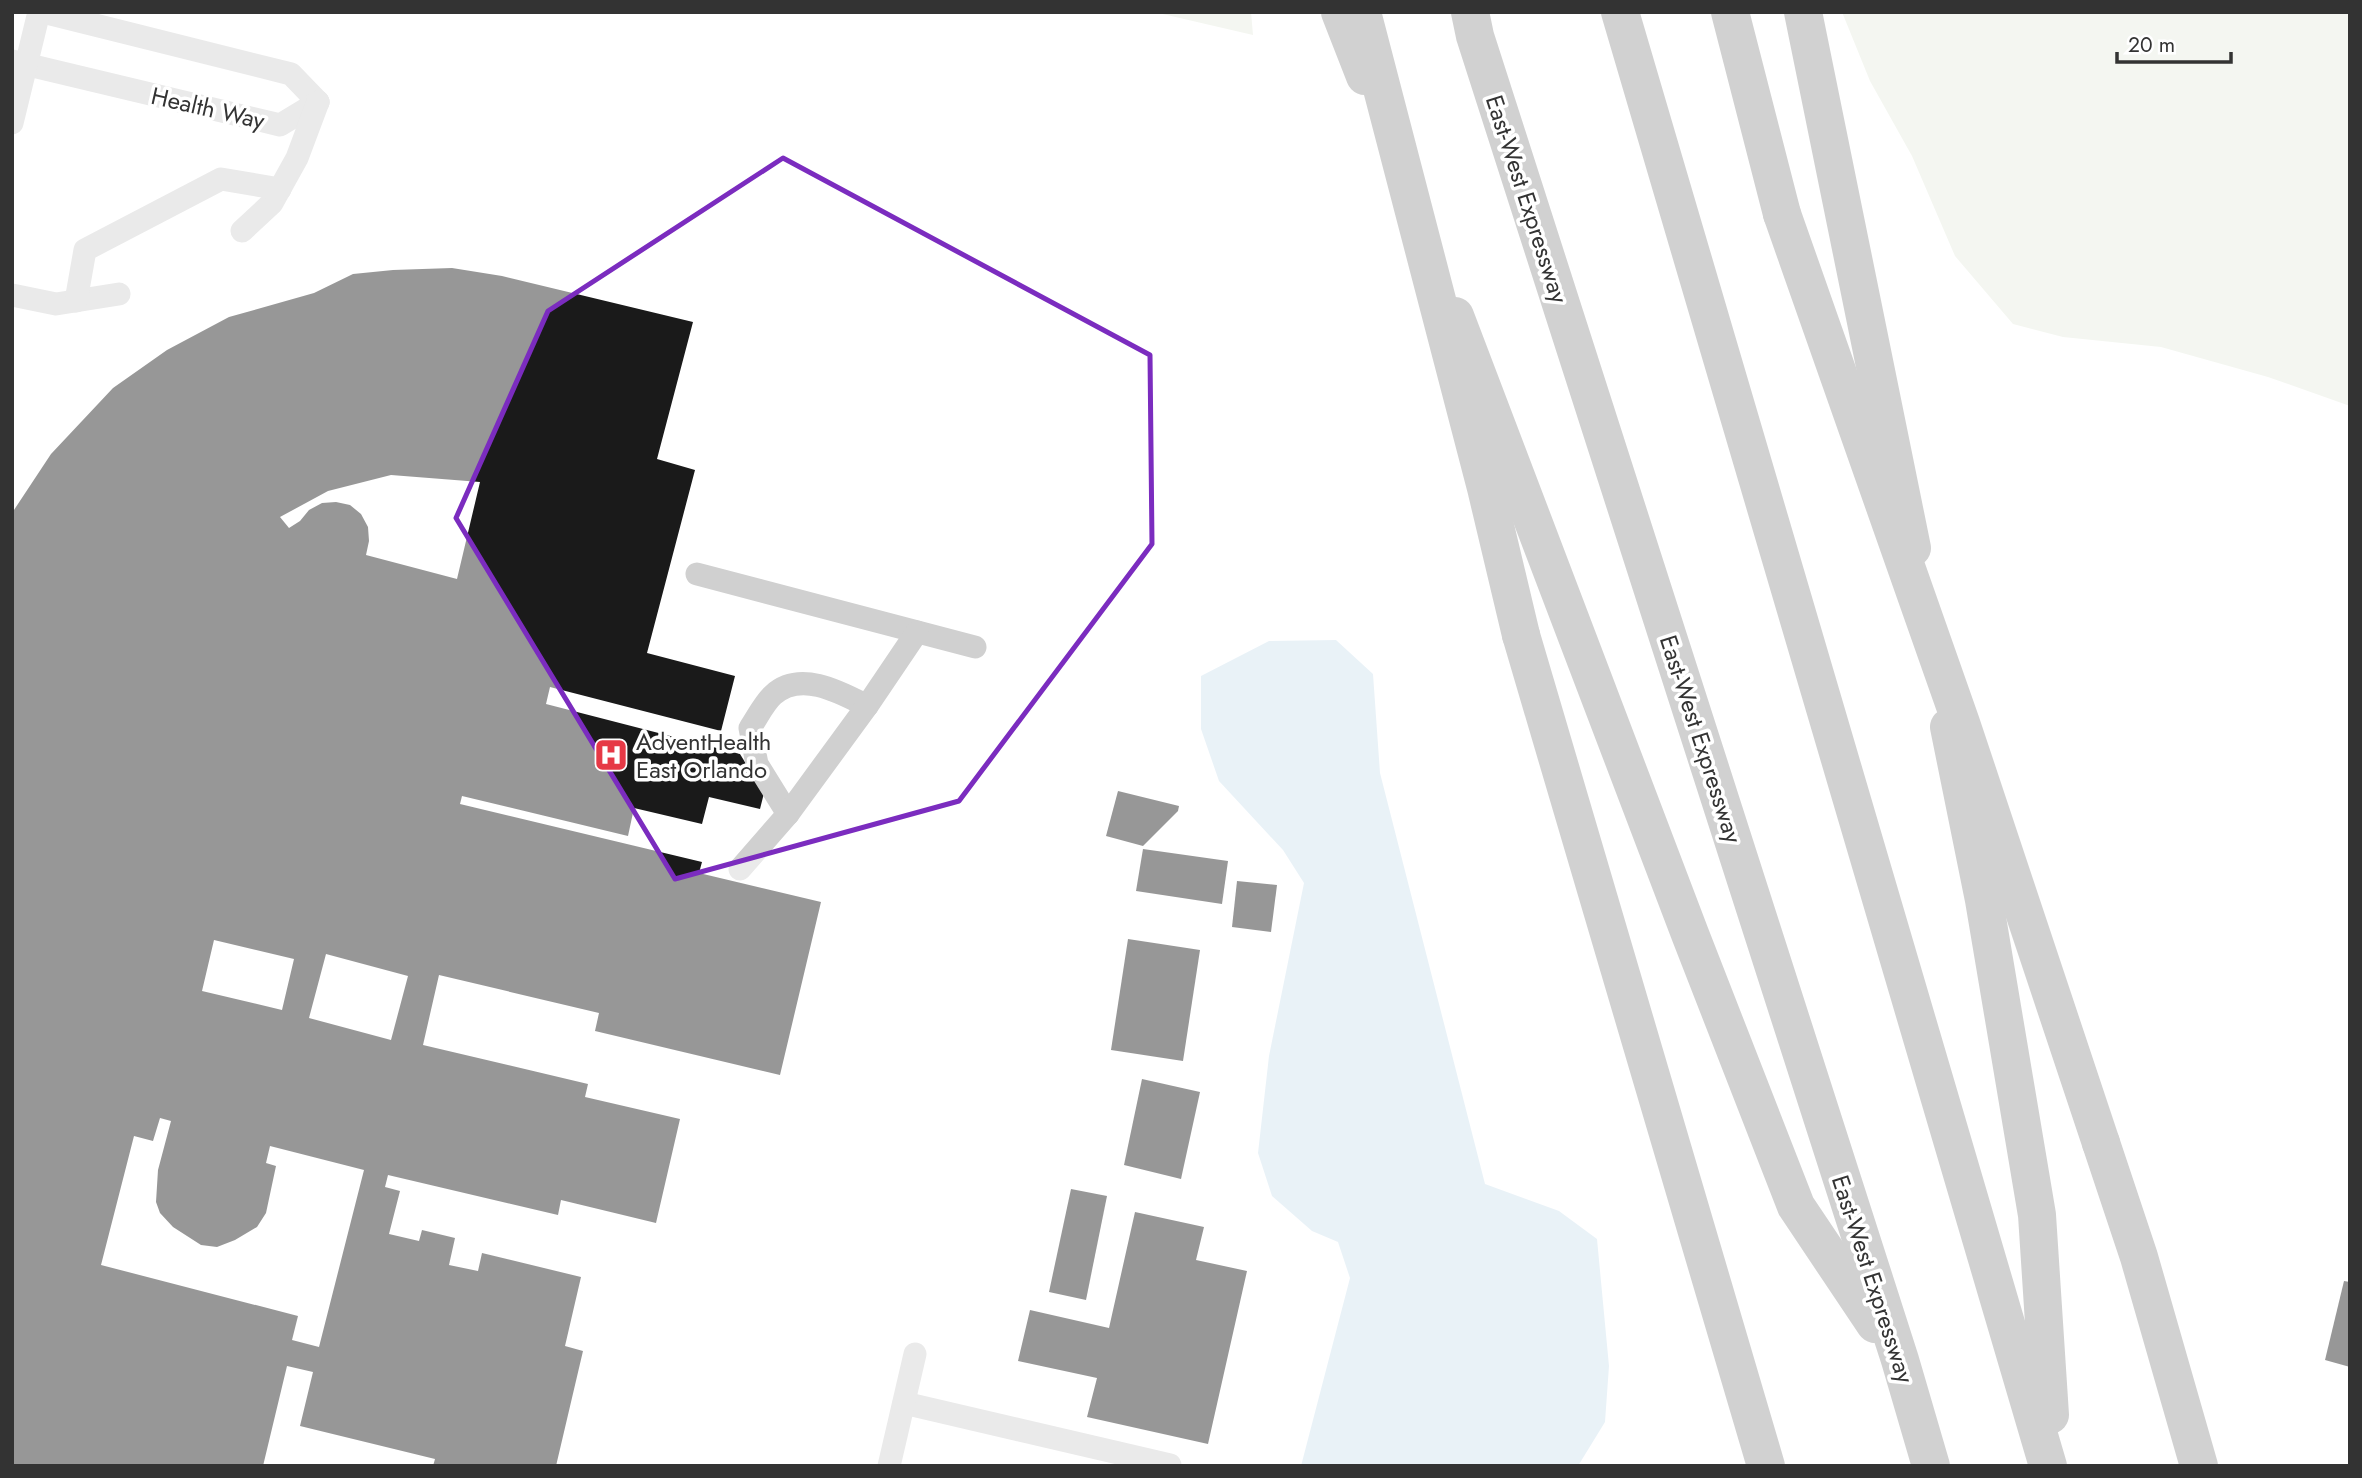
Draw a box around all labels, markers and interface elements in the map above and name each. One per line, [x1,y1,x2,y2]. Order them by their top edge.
scale bar [2117,21,2231,65]
text: 20 m [2128,30,2175,60]
street label: Health Way [148,78,269,138]
street label: East-West Expressway [1477,91,1577,308]
street label: East-West Expressway [1651,631,1751,848]
place label: AdventHealth East Orlando [636,724,771,787]
hospital icon: AdventHealth East Orlando [592,736,630,774]
street label: East-West Expressway [1823,1171,1923,1388]

